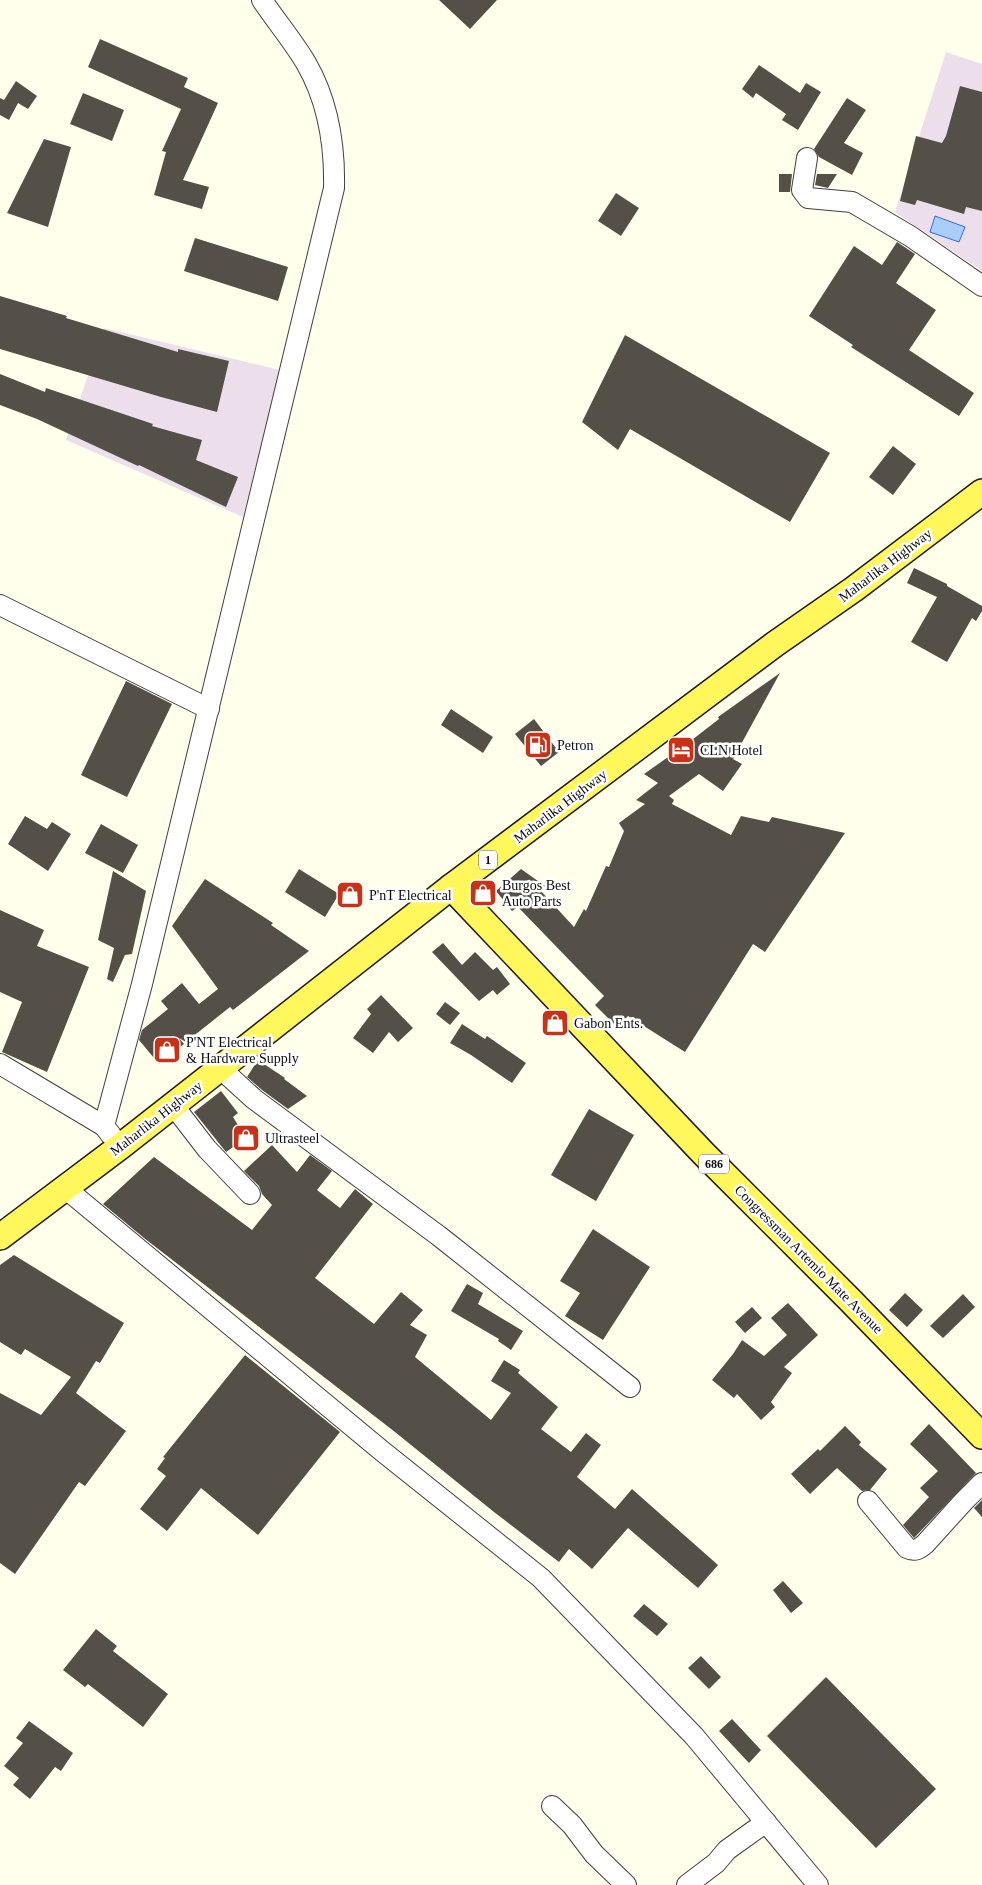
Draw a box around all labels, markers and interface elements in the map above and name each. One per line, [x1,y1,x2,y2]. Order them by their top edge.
street label: Maharlika Highway [836,526,935,605]
fuel station icon: Petron [523,730,553,760]
hotel icon: CLN Hotel [666,735,696,765]
place label: Petron [557,738,594,753]
place label: CLN Hotel [700,743,763,758]
street label: Maharlika Highway [511,767,610,846]
road number: 1 [479,850,497,870]
shop icon: Burgos Best Auto Parts [468,878,498,908]
place label: Burgos Best Auto Parts [502,878,571,909]
shop icon: P'nT Electrical [335,880,365,910]
place label: P'nT Electrical [369,888,452,903]
shop icon: Gabon Ents. [540,1008,570,1038]
place label: Gabon Ents. [574,1016,643,1031]
shop icon: P'NT Electrical & Hardware Supply [152,1035,182,1065]
place label: P'NT Electrical & Hardware Supply [186,1035,299,1066]
street label: Maharlika Highway [107,1078,205,1159]
shop icon: Ultrasteel [231,1123,261,1153]
place label: Ultrasteel [265,1131,320,1146]
road number: 686 [699,1154,729,1174]
street label: Congressman Artemio Mate Avenue [732,1182,886,1336]

